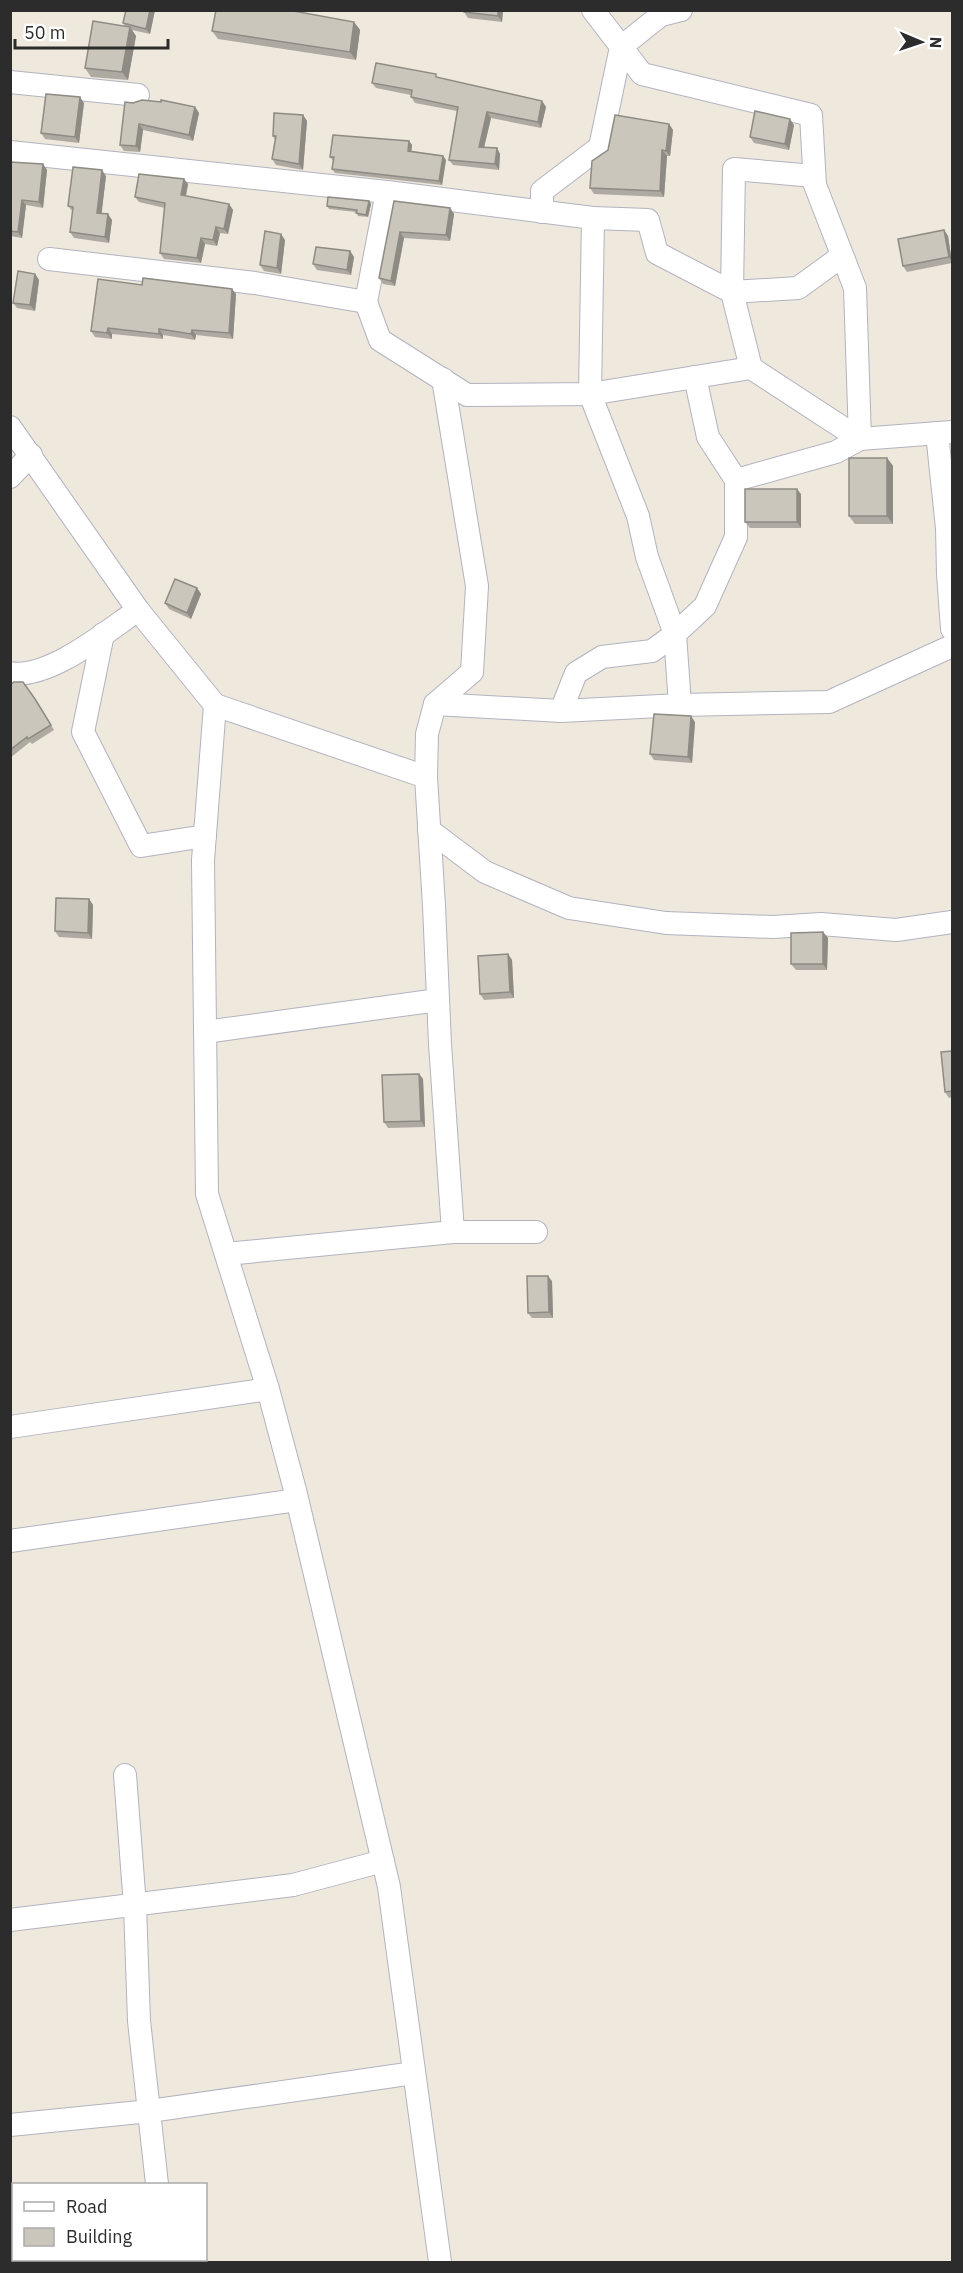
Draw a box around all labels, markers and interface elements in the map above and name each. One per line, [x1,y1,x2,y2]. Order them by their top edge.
scale bar [15,12,168,50]
north arrow [891,12,951,72]
text: 50 m [24,21,66,44]
text: N [926,36,946,49]
legend [12,2183,207,2261]
text: Road [66,2195,107,2218]
text: Building [66,2225,133,2248]

